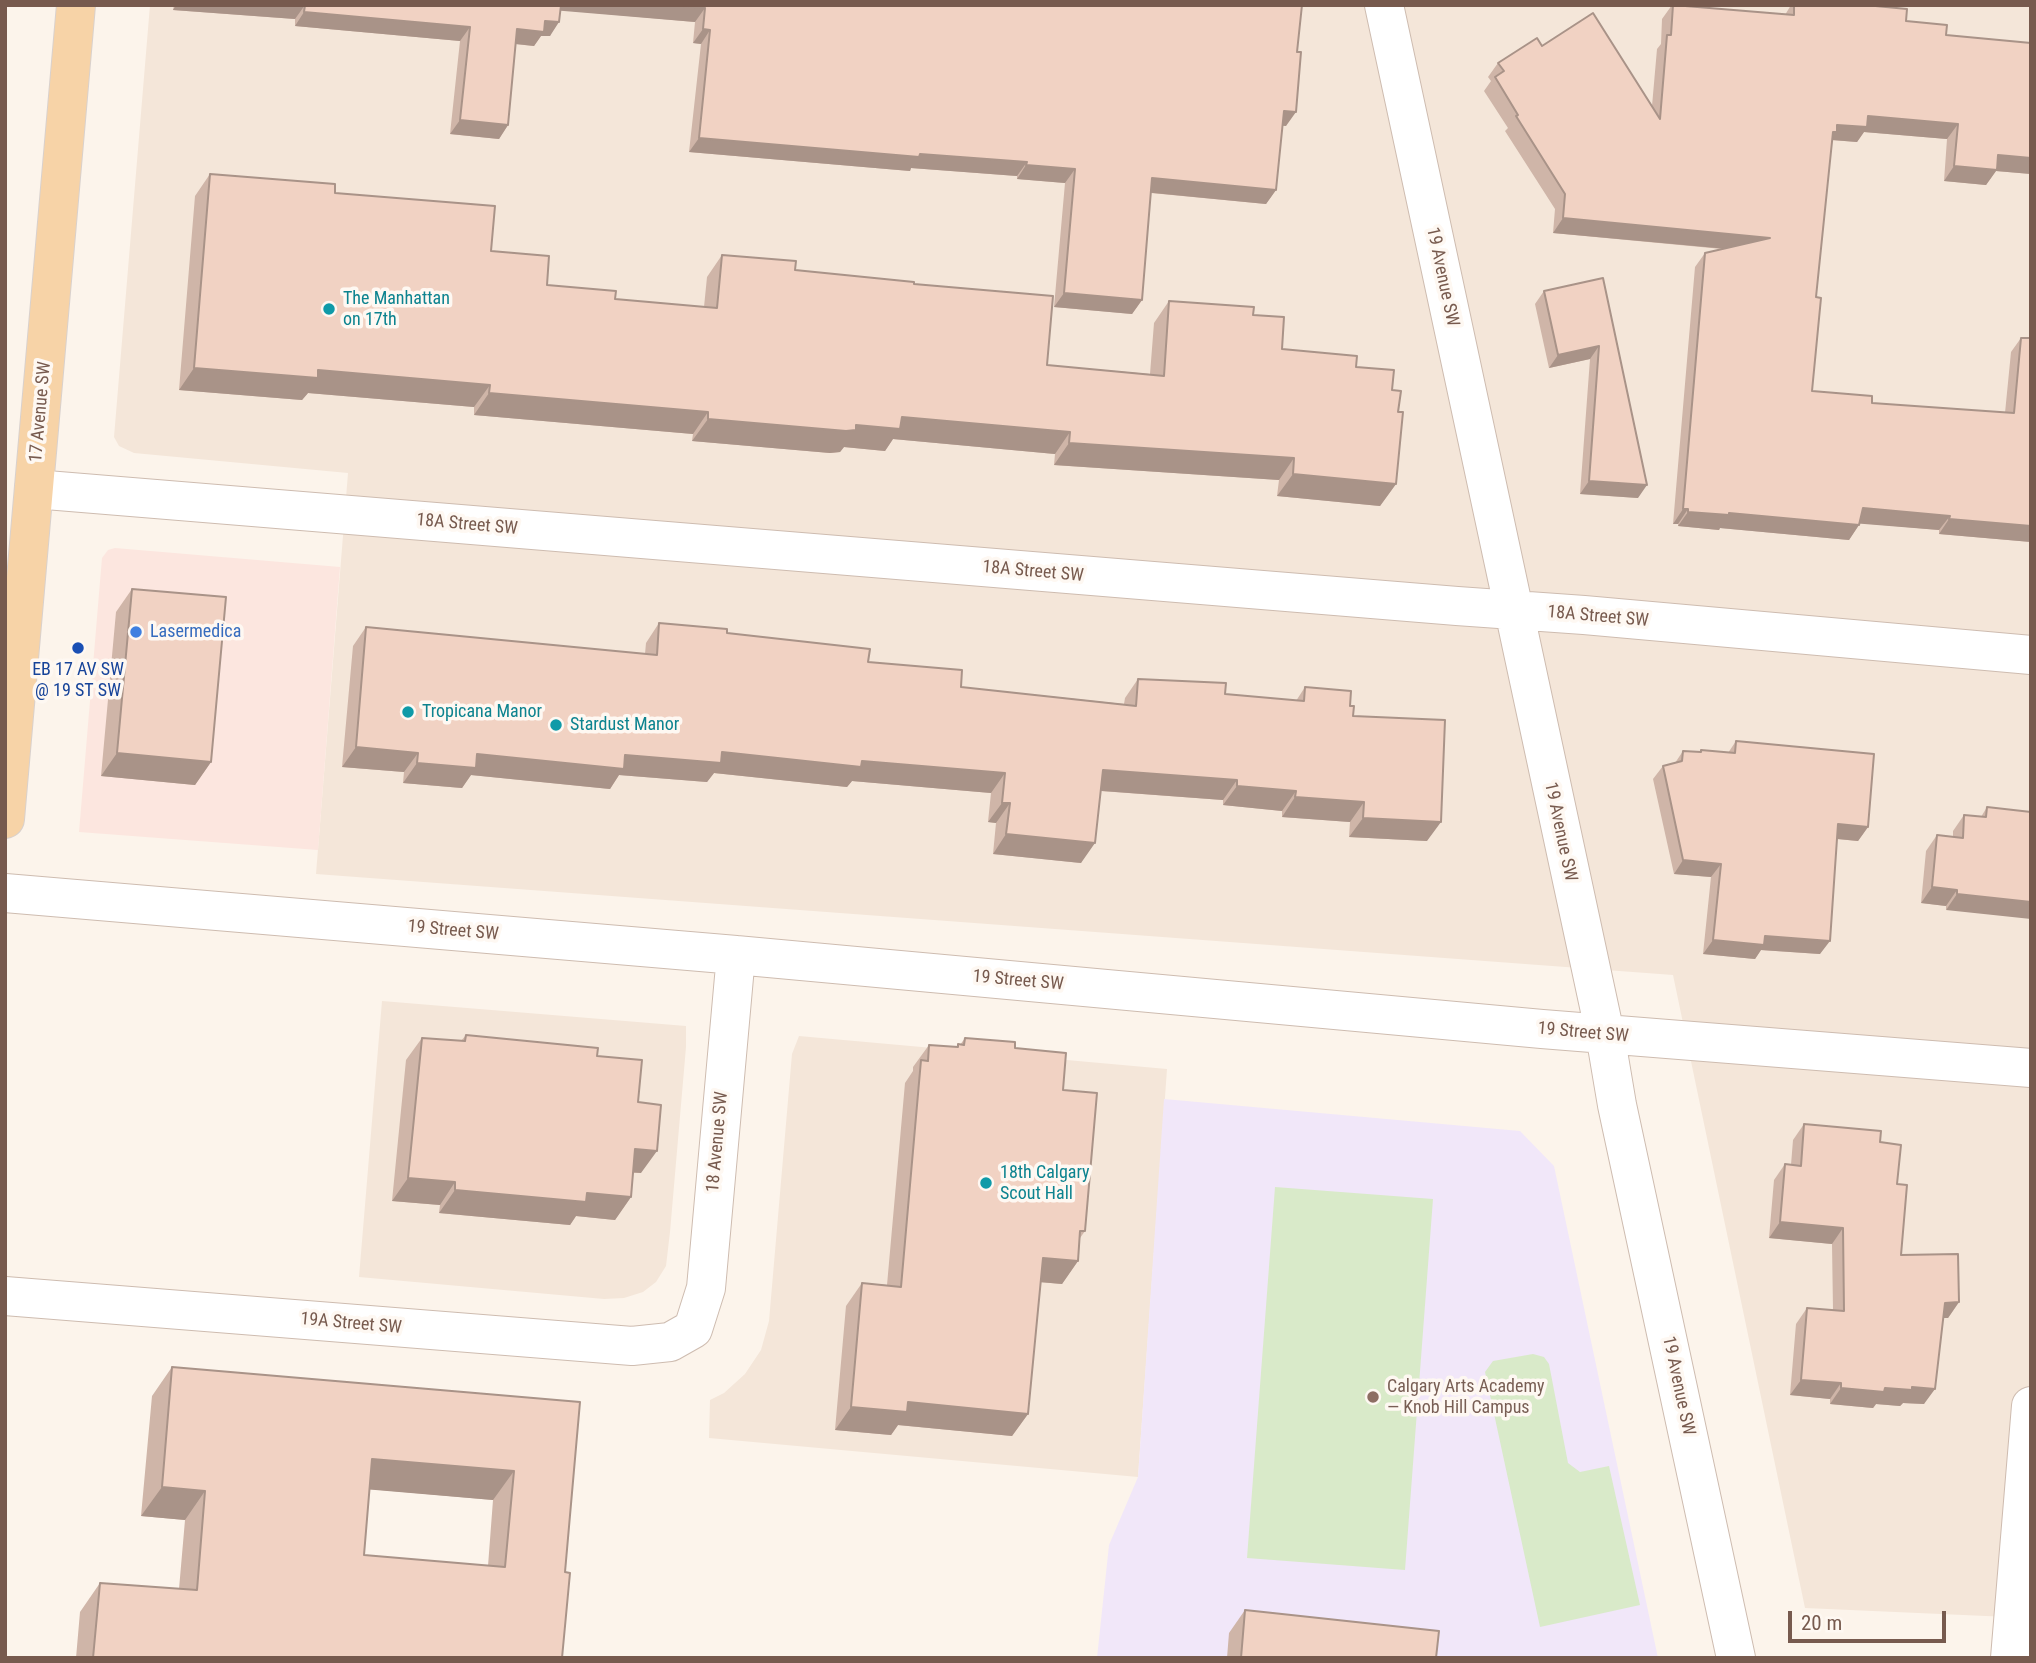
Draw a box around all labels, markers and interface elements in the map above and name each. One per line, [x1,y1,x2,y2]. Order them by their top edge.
street label: 19 Avenue SW [1421,225,1463,329]
place label: The Manhattan on 17th [343,288,450,330]
marker: The Manhattan on 17th [321,301,337,317]
street label: 17 Avenue SW [26,361,56,463]
street label: 18A Street SW [415,510,519,540]
street label: 18A Street SW [981,557,1085,587]
street label: 18A Street SW [1546,602,1650,632]
place label: Lasermedica [150,621,241,643]
marker: Lasermedica [128,624,144,640]
marker: EB 17 AV SW @ 19 ST SW [70,640,86,656]
place label: EB 17 AV SW @ 19 ST SW [32,659,124,702]
place label: Tropicana Manor [422,701,542,723]
marker: Tropicana Manor [400,704,416,720]
place label: Stardust Manor [570,714,679,736]
marker: Stardust Manor [548,717,564,733]
street label: 19 Avenue SW [1539,780,1581,884]
street label: 19 Street SW [407,916,499,946]
street label: 19 Street SW [972,966,1064,996]
street label: 19 Street SW [1537,1018,1629,1048]
street label: 18 Avenue SW [703,1091,733,1193]
place label: 18th Calgary Scout Hall [1000,1162,1090,1204]
marker: 18th Calgary Scout Hall [978,1175,994,1191]
street label: 19A Street SW [299,1309,403,1339]
street label: 19 Avenue SW [1657,1334,1699,1438]
place label: Calgary Arts Academy — Knob Hill Campus [1387,1376,1544,1418]
marker: Calgary Arts Academy — Knob Hill Campus [1365,1389,1381,1405]
scale bar [1791,1596,1948,1640]
text: 20 m [1801,1611,1842,1635]

